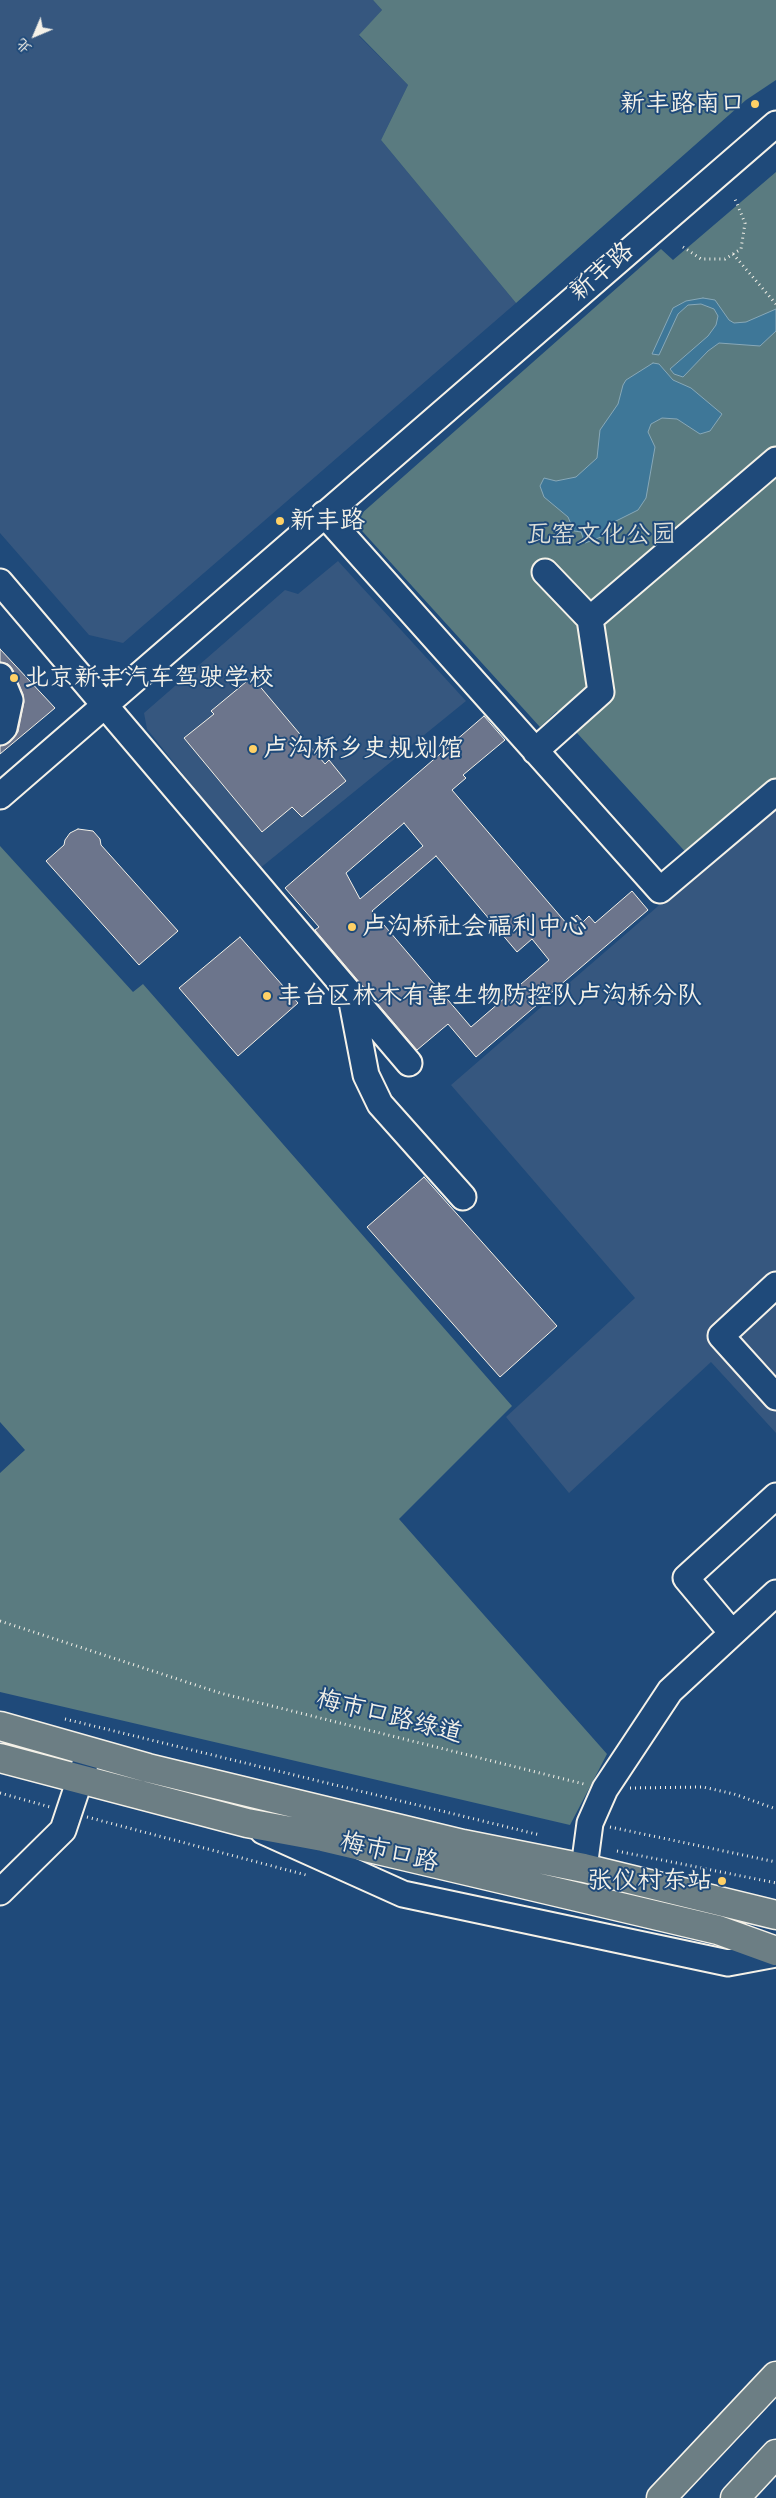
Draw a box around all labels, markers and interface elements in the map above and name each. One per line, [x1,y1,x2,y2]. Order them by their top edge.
north arrow [10,10,60,60]
text: 北 [13,35,35,57]
place label: 新丰路南口 [620,89,745,119]
marker: 新丰路南口 [749,98,761,110]
street label: 新丰路 [564,236,640,308]
place label: 新丰路 [290,506,365,536]
marker: 新丰路 [274,515,286,527]
park label: 瓦窑文化公园 [526,520,676,550]
place label: 北京新丰汽车驾驶学校 [24,663,274,693]
marker: 北京新丰汽车驾驶学校 [8,672,20,684]
place label: 卢沟桥乡史规划馆 [263,734,463,764]
marker: 卢沟桥乡史规划馆 [247,743,259,755]
place label: 卢沟桥社会福利中心 [362,912,587,942]
marker: 卢沟桥社会福利中心 [346,921,358,933]
place label: 丰台区林木有害生物防控队卢沟桥分队 [277,981,702,1011]
marker: 丰台区林木有害生物防控队卢沟桥分队 [261,990,273,1002]
street label: 梅市口路绿道 [313,1684,465,1750]
street label: 梅市口路 [337,1827,441,1879]
place label: 张仪村东站 [587,1866,712,1896]
marker: 张仪村东站 [716,1875,728,1887]

